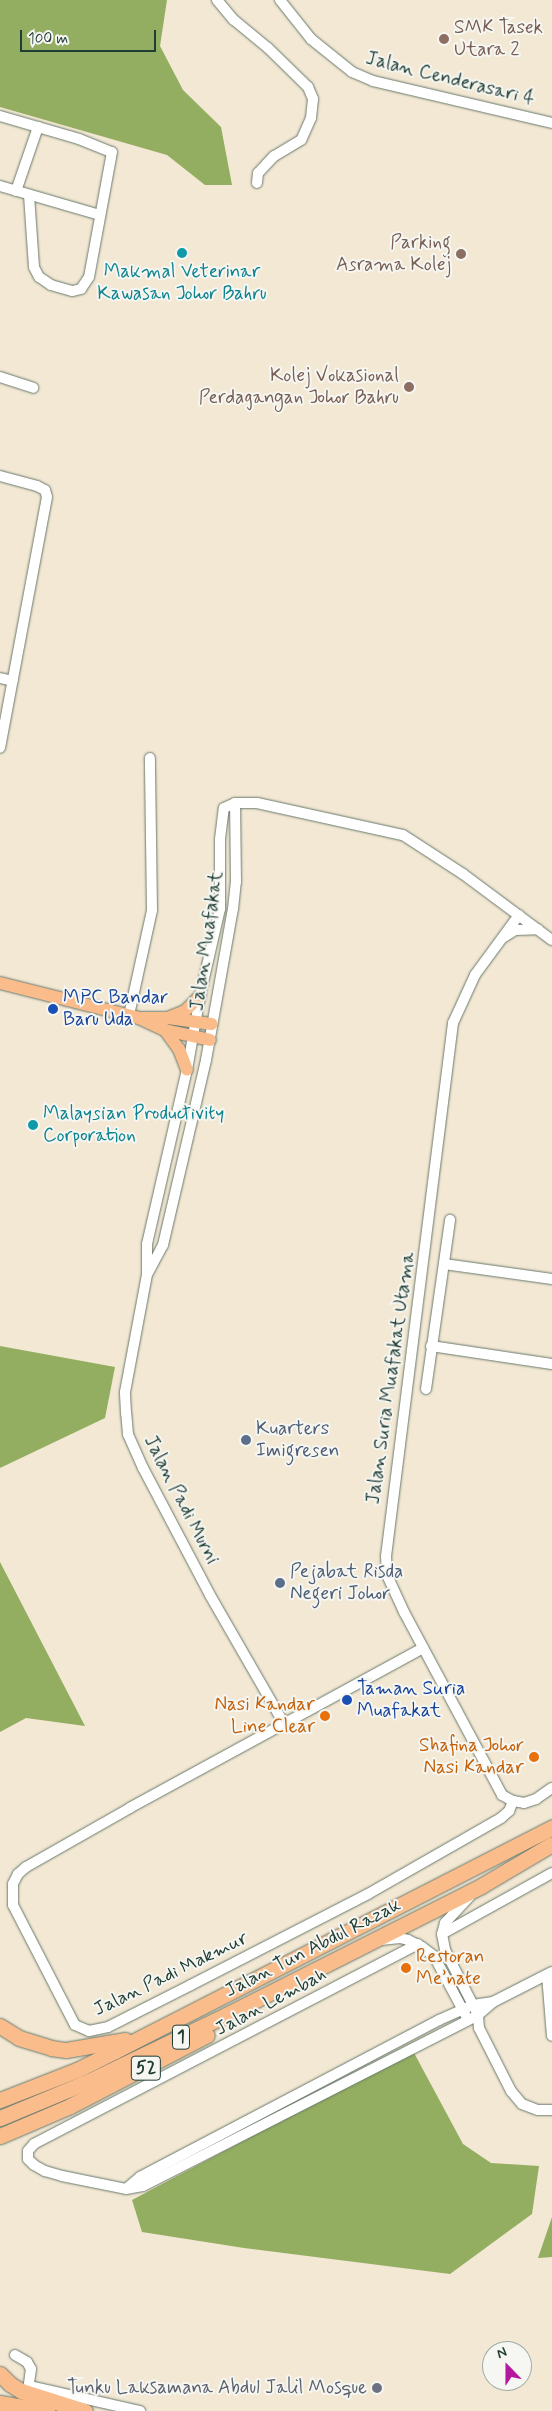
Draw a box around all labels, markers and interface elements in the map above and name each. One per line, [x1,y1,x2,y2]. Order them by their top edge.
place label: SMK Tasek Utara 2 [454,17,543,61]
scale bar [22,20,159,52]
text: 100 m [28,29,68,49]
marker: SMK Tasek Utara 2 [438,33,450,45]
street label: Jalan Cenderasari 4 [363,47,537,111]
place label: Parking Asrama Kolej [336,232,451,276]
marker: Makmal Veterinar Kawasan Johor Bahru [176,247,188,259]
marker: Parking Asrama Kolej [455,248,467,260]
place label: Makmal Veterinar Kawasan Johor Bahru [95,261,269,305]
place label: Kolej Vokasional Perdagangan Johor Bahru [195,365,399,409]
marker: Kolej Vokasional Perdagangan Johor Bahru [403,381,415,393]
street label: Jalan Muafakat [186,871,228,1011]
place label: MPC Bandar Baru Uda [63,987,168,1031]
marker: MPC Bandar Baru Uda [47,1003,59,1015]
place label: Malaysian Productivity Corporation [43,1103,223,1147]
marker: Malaysian Productivity Corporation [27,1119,39,1131]
street label: Jalan Suria Muafakat Utama [362,1251,420,1505]
place label: Kuarters Imigresen [256,1418,339,1462]
street label: Jalan Padi Murni [138,1429,224,1571]
marker: Kuarters Imigresen [240,1434,252,1446]
place label: Pejabat Risda Negeri Johor [290,1561,406,1605]
marker: Pejabat Risda Negeri Johor [274,1577,286,1589]
place label: Taman Suria Muafakat [357,1678,466,1722]
place label: Nasi Kandar Line Clear [213,1694,315,1738]
marker: Taman Suria Muafakat [341,1694,353,1706]
marker: Nasi Kandar Line Clear [319,1710,331,1722]
place label: Shafina Johor Nasi Kandar [417,1735,524,1779]
marker: Shafina Johor Nasi Kandar [528,1751,540,1763]
street label: Jalan Tun Abdul Razak [226,1896,400,2000]
street label: Jalan Padi Makmur [91,1927,251,2021]
place label: Restoran Me’nate [416,1946,484,1990]
marker: Restoran Me’nate [400,1962,412,1974]
street label: Jalan Lembah [211,1963,331,2041]
road number: 1 [171,2021,191,2052]
road number: 52 [130,2052,162,2084]
north arrow [482,2341,532,2391]
text: N [494,2343,509,2363]
place label: Tunku Laksamana Abdul Jalil Mosque [69,2377,367,2399]
marker: Tunku Laksamana Abdul Jalil Mosque [371,2382,383,2394]

